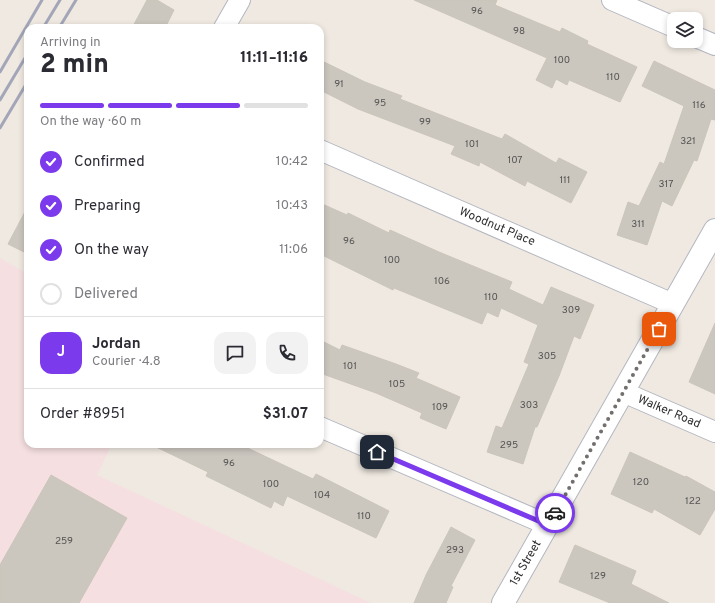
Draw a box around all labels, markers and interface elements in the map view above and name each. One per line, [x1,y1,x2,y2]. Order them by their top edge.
house number: 96 [471,5,483,18]
map controls [667,12,703,48]
button: layers [667,12,703,48]
house number: 98 [513,25,525,38]
text: Arriving in [40,35,101,51]
text: 2 min [40,49,109,82]
text: 11:11–11:16 [240,49,308,68]
house number: 100 [554,54,570,67]
house number: 110 [606,71,620,84]
house number: 91 [334,78,344,91]
house number: 95 [374,97,386,110]
house number: 116 [692,99,706,112]
text: On the way · 60 m [40,114,141,130]
house number: 99 [419,116,431,129]
house number: 321 [680,135,696,148]
house number: 101 [465,138,479,151]
icon: check [40,151,62,173]
text: Confirmed [74,153,145,172]
text: 10:42 [276,154,308,170]
house number: 107 [507,154,523,167]
house number: 111 [559,174,571,187]
house number: 317 [659,178,673,191]
icon: check [40,195,62,217]
text: Preparing [74,197,141,216]
text: 10:43 [276,198,308,214]
street label: Woodnut Place [457,204,537,250]
house number: 311 [631,218,645,231]
house number: 96 [343,235,355,248]
icon: check [40,239,62,261]
text: On the way [74,241,149,260]
text: 11:06 [279,242,308,258]
house number: 100 [384,254,400,267]
house number: 106 [434,275,450,288]
text: Delivered [74,285,138,304]
house number: 110 [484,291,498,304]
house number: 309 [562,304,580,317]
pin [642,312,676,346]
icon: bag [648,318,670,340]
button: chat [214,332,256,374]
button: phone [266,332,308,374]
text: Jordan [92,335,141,354]
text: J [57,343,65,362]
house number: 305 [538,350,556,363]
text: Courier · 4.8 [92,354,161,370]
house number: 101 [343,360,357,373]
house number: 105 [389,378,405,391]
street label: Walker Road [635,392,703,432]
house number: 303 [520,399,538,412]
house number: 109 [432,401,448,414]
text: Order #8951 [40,405,125,424]
text: $31.07 [263,405,308,424]
pin [360,435,394,469]
house number: 295 [500,439,518,452]
icon: home [366,441,388,463]
house number: 96 [223,457,235,470]
house number: 120 [633,476,649,489]
house number: 100 [263,478,279,491]
house number: 104 [314,489,330,502]
courier [535,493,575,533]
house number: 122 [685,495,701,508]
icon: car [544,502,566,524]
house number: 110 [357,510,371,523]
house number: 259 [55,535,73,548]
street label: 1st Street [507,537,545,589]
house number: 293 [446,544,464,557]
house number: 129 [590,570,606,583]

